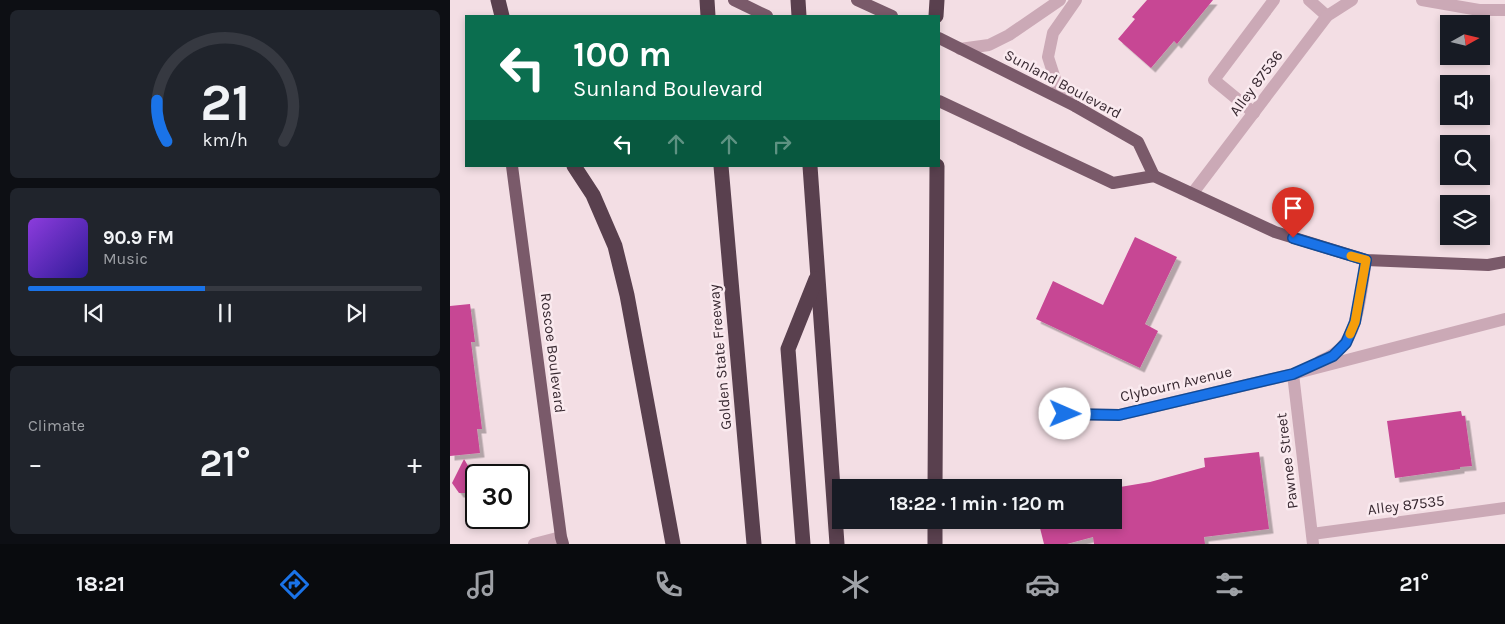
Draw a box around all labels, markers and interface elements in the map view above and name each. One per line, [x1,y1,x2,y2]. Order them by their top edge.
north arrow [1440,15,1490,65]
map controls [1440,15,1490,245]
text: 100 m [573,34,672,75]
icon: left [490,35,555,100]
street label: Sunland Boulevard [1001,46,1125,122]
street label: Alley 87536 [1226,47,1286,119]
text: 21 [200,72,250,133]
button: sound [1440,75,1490,125]
text: Sunland Boulevard [573,76,763,102]
text: km/h [202,130,248,151]
icon: left [609,130,637,158]
icon: ahead [662,130,690,158]
icon: ahead [715,130,743,158]
icon: right [768,130,796,158]
button: search [1440,135,1490,185]
pin [1272,187,1314,238]
icon: arrive [1279,194,1307,222]
button: layers [1440,195,1490,245]
text: 90.9 FM [103,227,174,249]
text: Music [103,249,148,268]
street label: Golden State Freeway [705,284,735,430]
street label: Roscoe Boulevard [537,292,569,414]
icon: previous [80,299,108,327]
icon: pause [211,299,239,327]
icon: next [342,299,370,327]
street label: Clybourn Avenue [1118,362,1234,406]
position arrow [1038,387,1090,439]
street label: Pawnee Street [1272,412,1302,510]
text: Climate [28,416,85,435]
text: 21° [199,441,251,486]
text: − [28,447,43,480]
text: + [407,447,422,480]
speed limit sign: 30 [465,464,530,529]
street label: Alley 87535 [1367,491,1445,519]
text: 18:22 · 1 min · 120 m [889,493,1065,515]
icon: directions [277,567,312,602]
icon: music [464,567,499,602]
icon: phone [651,567,686,602]
icon: climate [838,567,873,602]
icon: car [1025,567,1060,602]
icon: filters [1212,567,1247,602]
text: 18:21 [76,571,125,597]
text: 21° [1399,571,1429,597]

